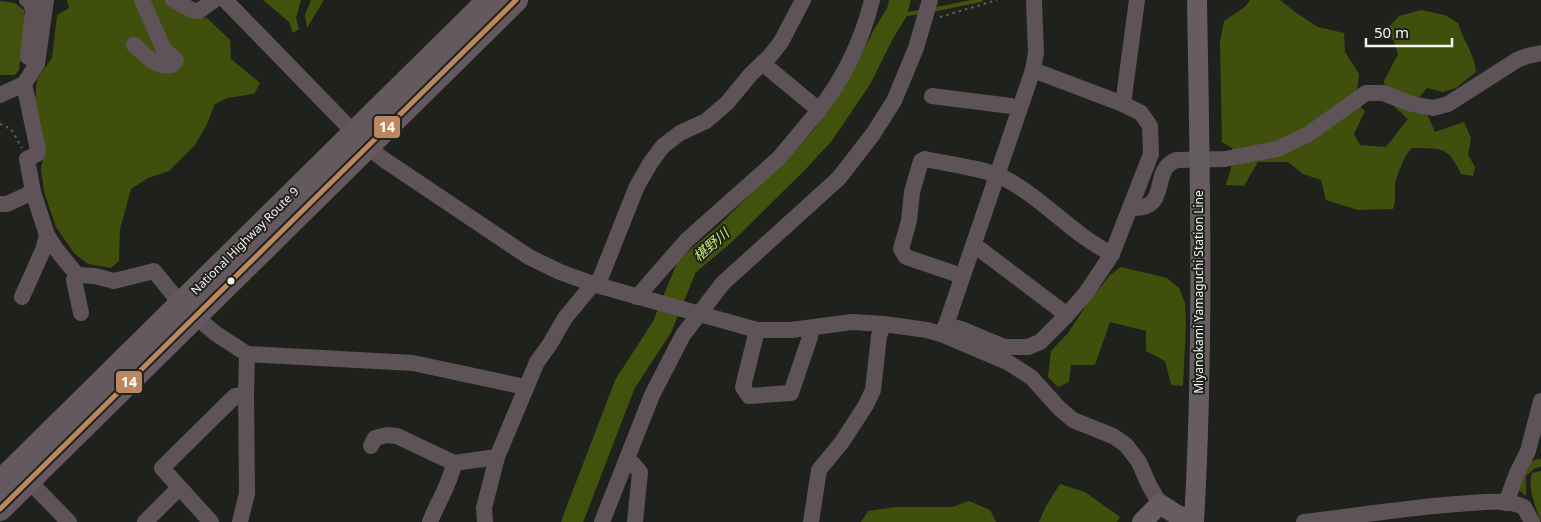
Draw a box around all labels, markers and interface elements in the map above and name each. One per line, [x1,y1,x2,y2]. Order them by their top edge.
scale bar [1366,15,1452,47]
text: 50 m [1374,22,1409,42]
line badge: 14 [373,115,401,139]
text: 14 [379,117,395,136]
street label: National Highway Route 9 [187,183,302,298]
street label: Miyanokami Yamaguchi Station Line [1190,190,1207,394]
water label: 椹野川 [689,222,734,266]
unlabelled marker [226,276,236,286]
line badge: 14 [115,370,143,394]
text: 14 [121,372,137,391]

